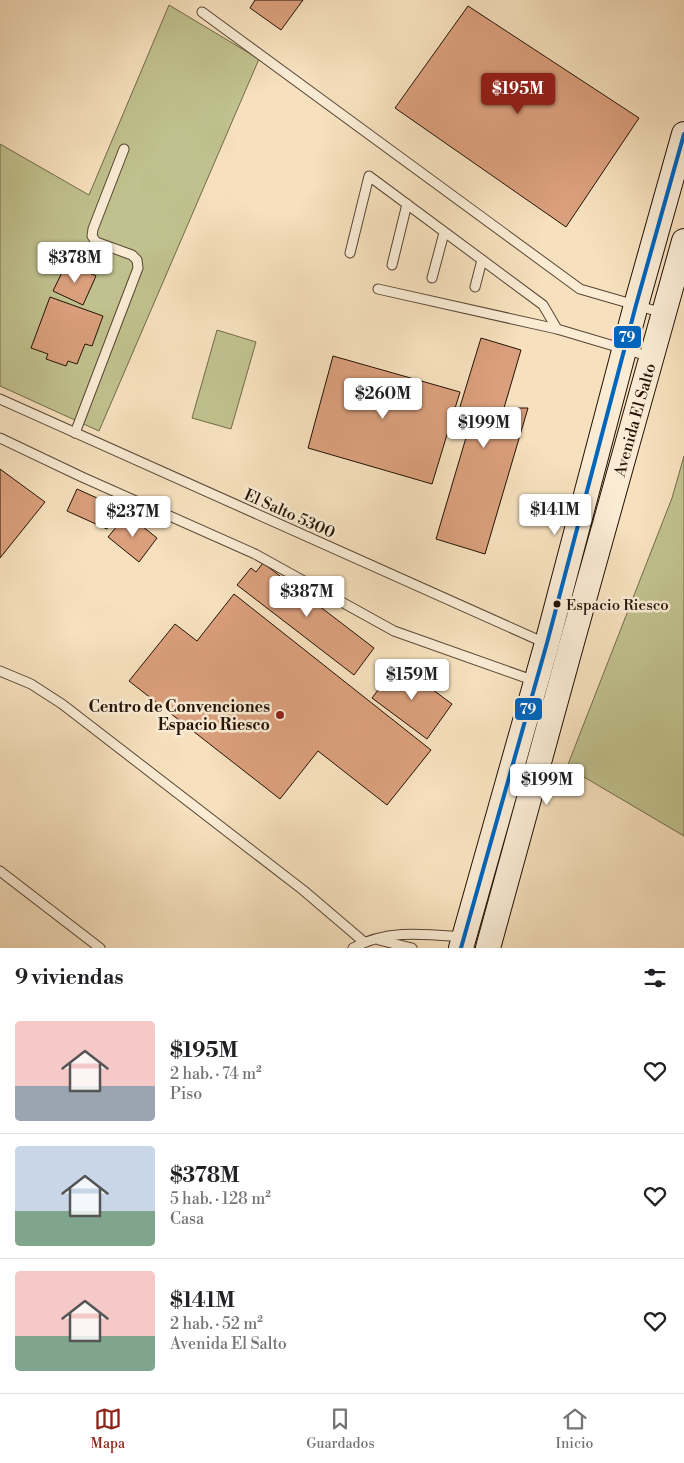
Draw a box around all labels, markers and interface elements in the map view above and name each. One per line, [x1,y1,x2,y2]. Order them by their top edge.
pin: $195M [483,72,553,115]
text: $195M [492,79,544,99]
pin: $378M [40,242,110,284]
text: $378M [49,248,101,268]
line badge: 79 [613,325,642,349]
text: 79 [619,329,636,347]
street label: Avenida El Salto [609,361,660,480]
pin: $260M [348,378,418,420]
text: $260M [355,384,411,404]
pin: $199M [449,406,519,449]
text: $199M [458,413,510,433]
street label: El Salto 5300 [241,485,338,543]
pin: $141M [520,494,590,536]
pin: $237M [98,496,168,538]
text: $141M [530,500,580,520]
text: $237M [106,502,160,522]
pin: $387M [272,576,342,618]
text: $387M [280,582,334,602]
place label: Espacio Riesco [566,596,669,615]
marker: Espacio Riesco [552,599,562,609]
pin: $159M [377,658,447,701]
text: $159M [386,665,438,685]
place label: Centro de Convenciones Espacio Riesco [88,697,270,735]
line badge: 79 [514,697,543,721]
text: 79 [520,701,537,719]
marker: Centro de Convenciones Espacio Riesco [274,709,286,721]
pin: $199M [512,764,582,806]
text: $199M [521,770,573,790]
icon: filters [641,964,669,992]
text: 9 viviendas [15,965,123,991]
text: $195M [170,1038,238,1064]
icon: home [55,1041,115,1101]
icon: heart [641,1057,669,1085]
text: 2 hab. · 74 m² [170,1064,262,1084]
text: Piso [170,1084,202,1104]
text: $378M [170,1163,240,1189]
icon: home [55,1166,115,1226]
icon: heart [641,1182,669,1210]
text: 5 hab. · 128 m² [170,1189,271,1209]
text: Casa [170,1209,204,1229]
text: $141M [170,1288,235,1314]
icon: home [55,1291,115,1351]
icon: heart [641,1307,669,1335]
text: 2 hab. · 52 m² [170,1314,263,1334]
text: Avenida El Salto [170,1334,287,1354]
tab: Mapa [91,1405,125,1453]
tab: Guardados [306,1405,375,1453]
tab: Inicio [556,1405,593,1453]

